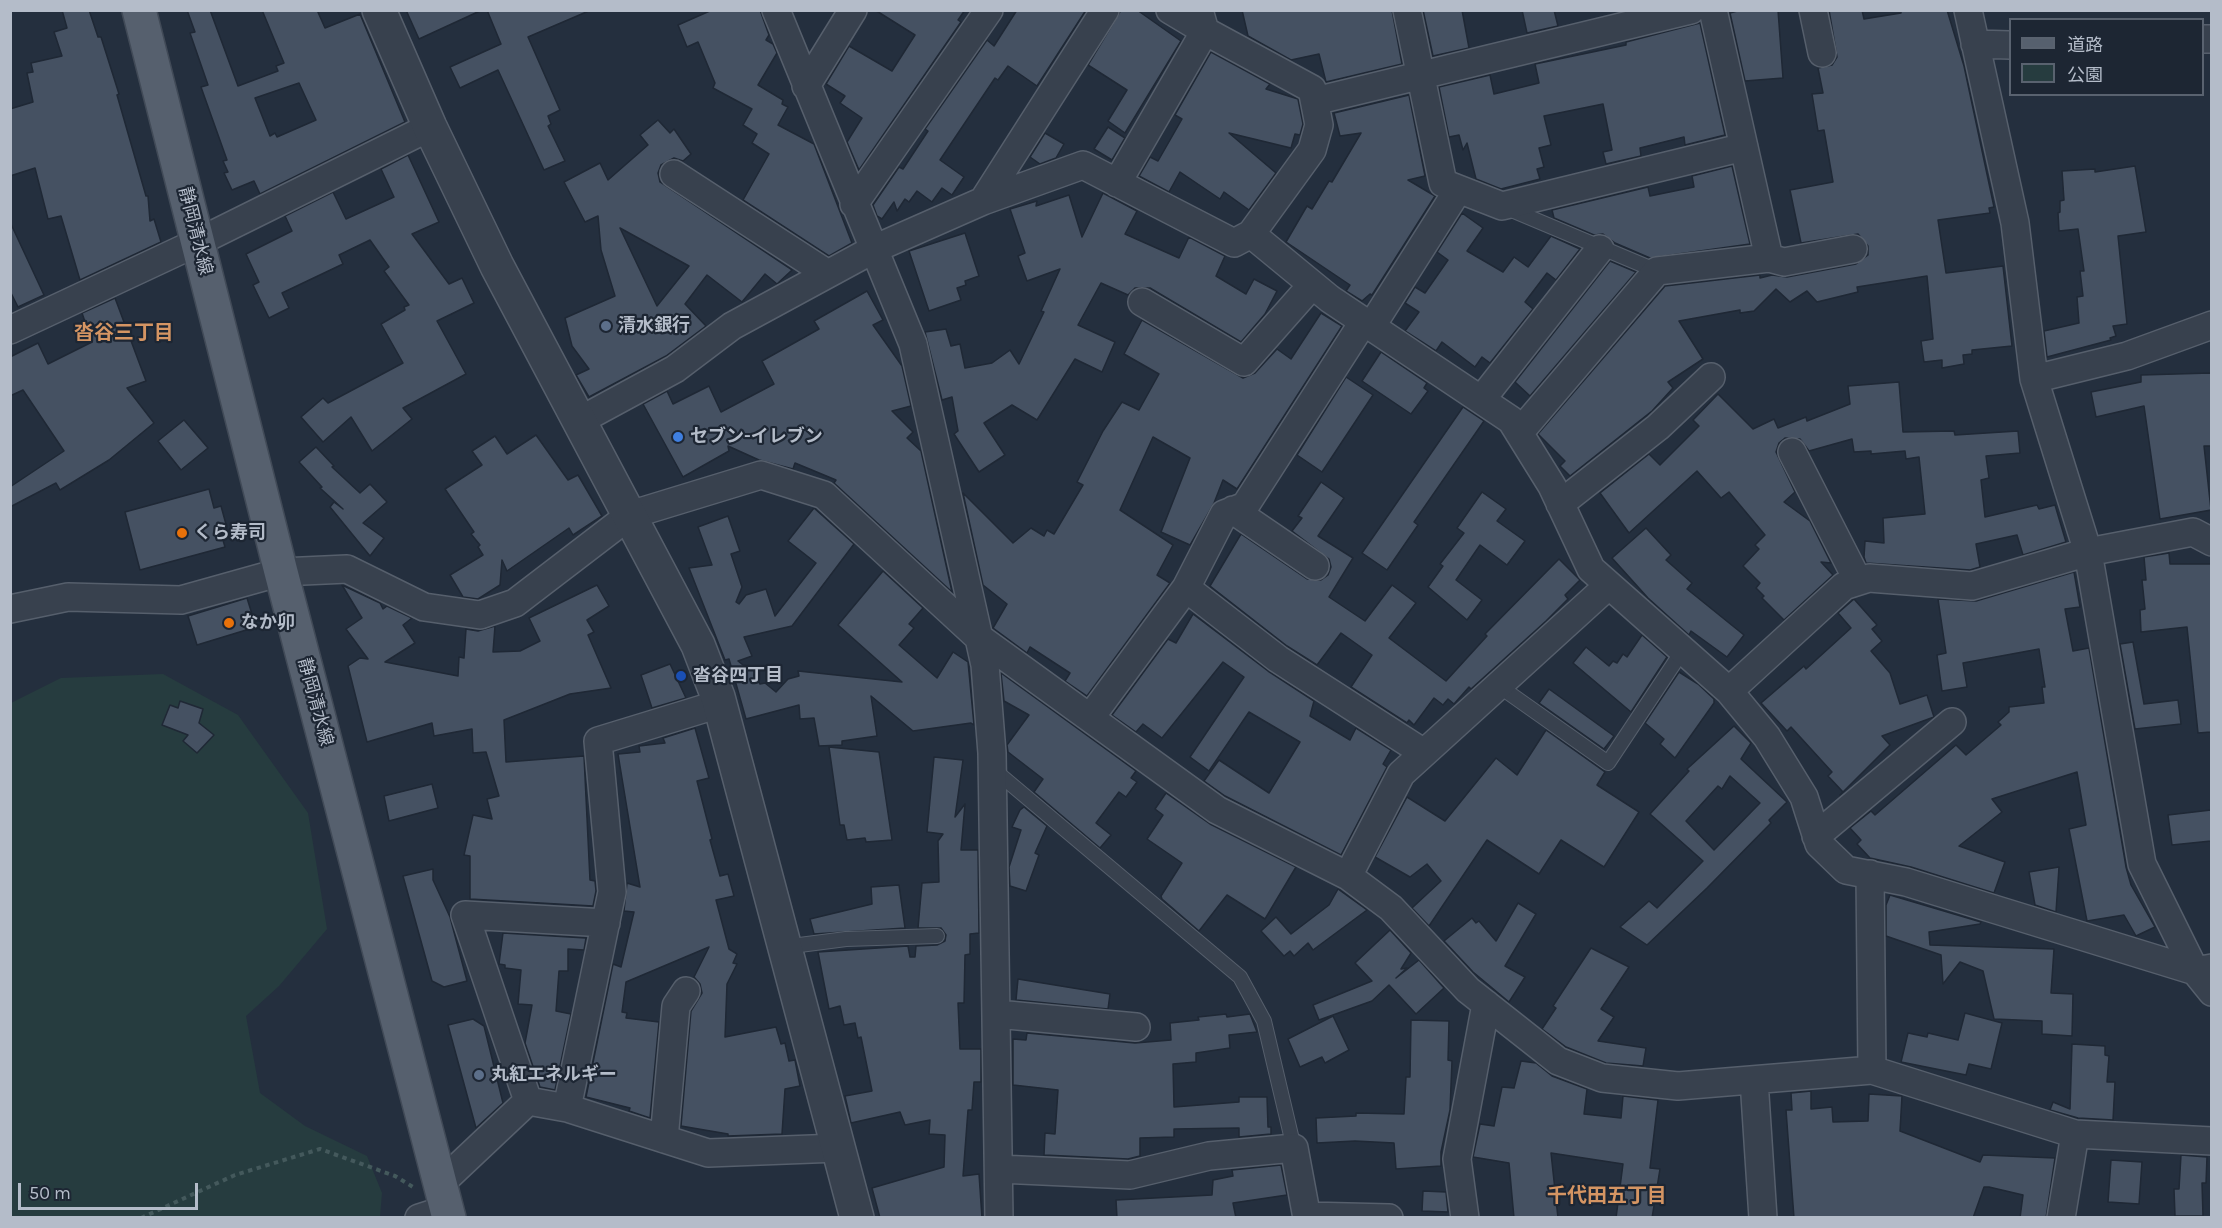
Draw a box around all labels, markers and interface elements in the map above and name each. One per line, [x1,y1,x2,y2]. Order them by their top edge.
legend [2009,18,2204,96]
text: 道路 [2067,34,2103,56]
text: 公園 [2067,64,2103,86]
street label: 静岡清水線 [174,185,216,277]
place label: 清水銀行 [618,315,690,337]
marker: 清水銀行 [599,319,613,333]
district label: 沓谷三丁目 [74,321,174,345]
place label: セブン-イレブン [690,426,823,448]
marker: セブン-イレブン [671,430,685,444]
place label: くら寿司 [194,522,266,544]
marker: くら寿司 [175,526,189,540]
place label: なか卯 [241,612,295,634]
marker: なか卯 [222,616,236,630]
street label: 静岡清水線 [293,656,337,748]
place label: 沓谷四丁目 [693,665,783,687]
marker: 沓谷四丁目 [674,669,688,683]
place label: 丸紅エネルギー [491,1064,617,1086]
marker: 丸紅エネルギー [472,1068,486,1082]
scale bar [21,1171,201,1209]
text: 50 m [29,1182,71,1204]
district label: 千代田五丁目 [1547,1184,1667,1208]

